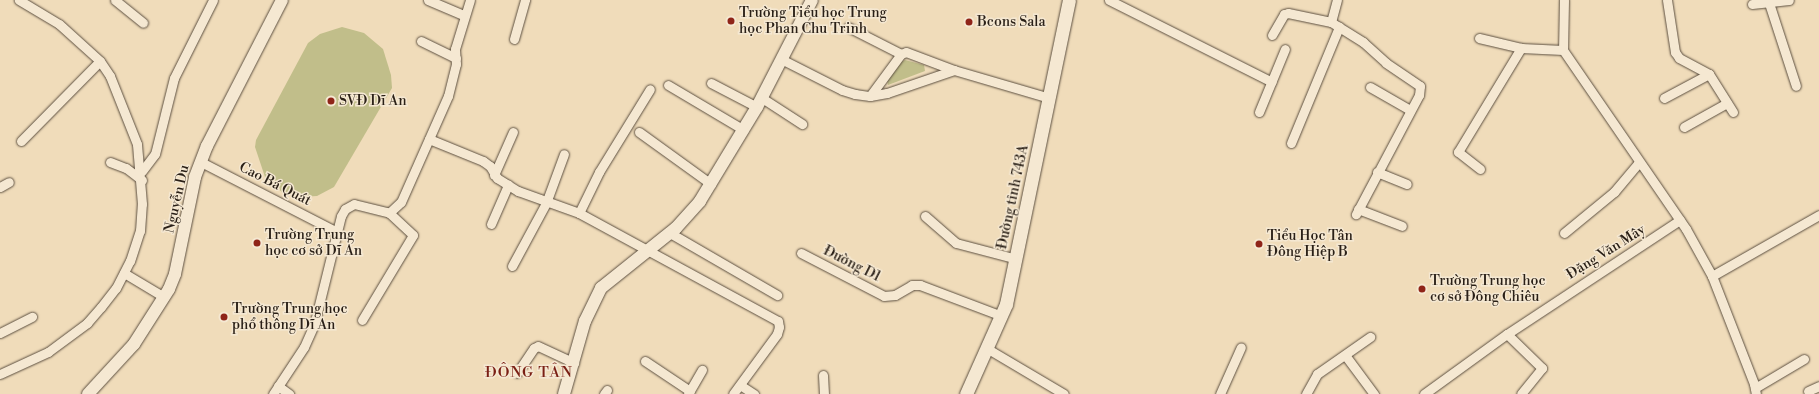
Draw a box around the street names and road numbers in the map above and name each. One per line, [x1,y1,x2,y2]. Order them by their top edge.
street label: Đường tỉnh 743A [994,143,1032,251]
street label: Cao Bá Quát [236,159,314,209]
street label: Nguyễn Du [161,163,193,235]
street label: Đặng Văn Mây [1564,221,1648,283]
street label: Đường D1 [821,242,883,286]

